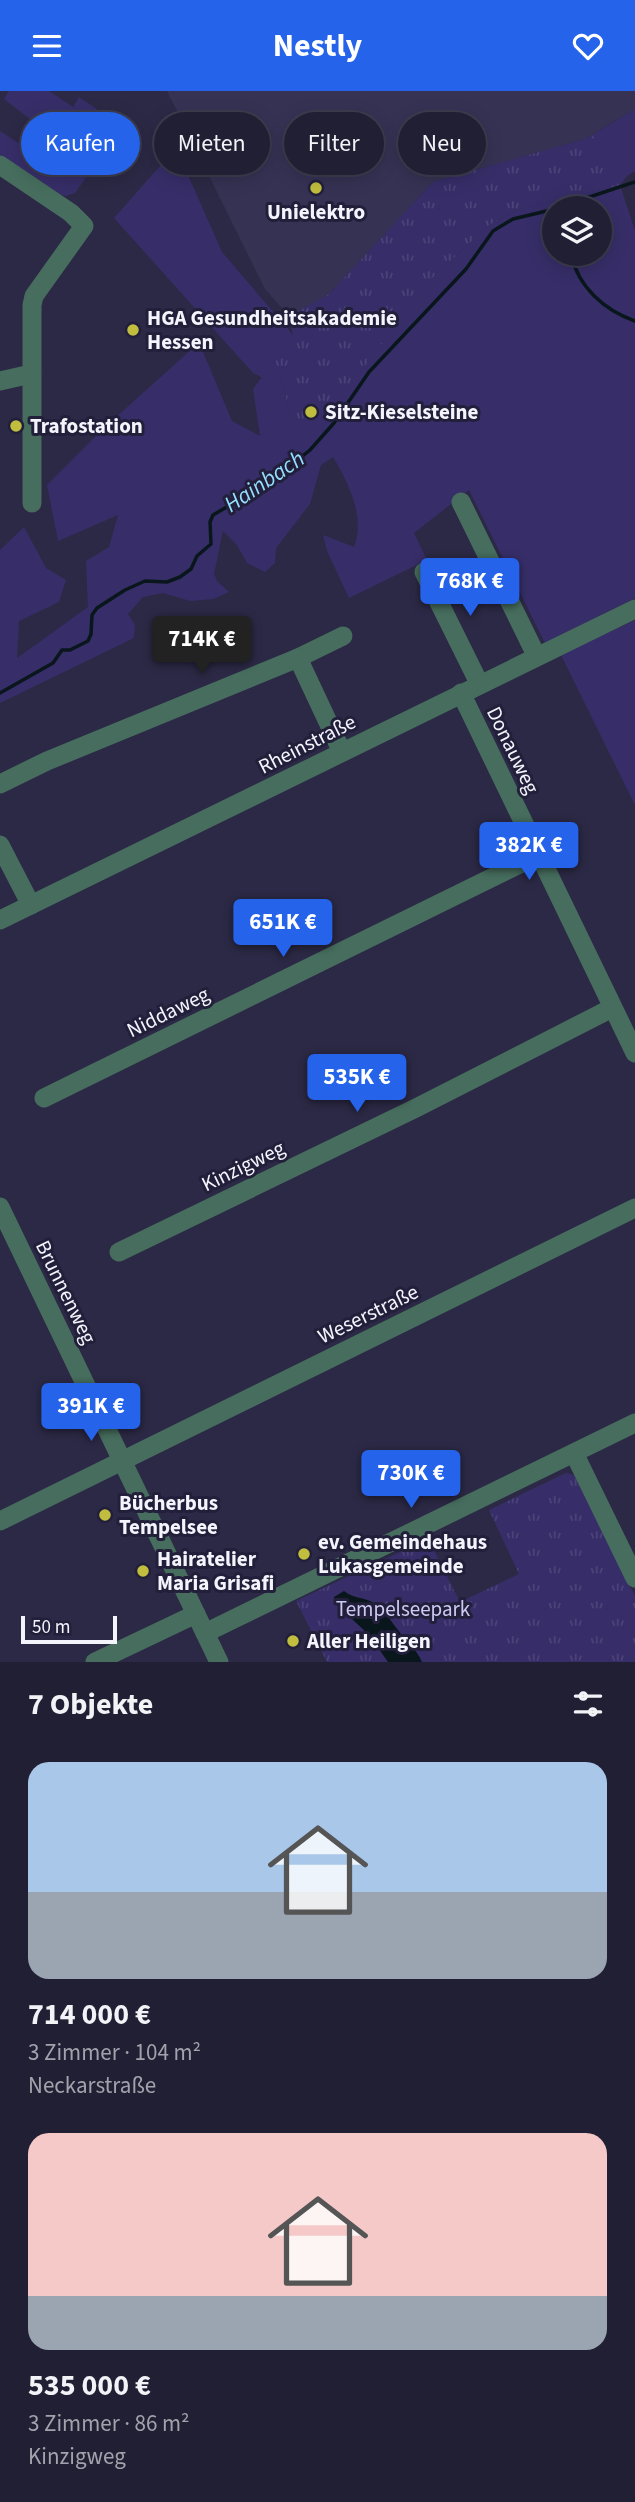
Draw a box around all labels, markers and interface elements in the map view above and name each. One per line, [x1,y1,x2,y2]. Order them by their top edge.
text: Nestly [273,23,362,69]
icon: menu [28,27,66,65]
icon: heart [569,27,607,65]
chip: Kaufen [21,112,140,175]
chip: Mieten [154,112,270,175]
chip: Filter [284,112,384,175]
chip: Neu [398,112,486,175]
marker: Unielektro [308,180,324,196]
map controls [542,196,612,266]
button: layers [542,196,612,266]
place label: Unielektro [267,197,365,227]
place label: HGA Gesundheitsakademie Hessen [147,303,397,357]
marker: HGA Gesundheitsakademie Hessen [125,322,141,338]
place label: Sitz-Kieselsteine [325,397,479,427]
marker: Sitz-Kieselsteine [303,404,319,420]
place label: Trafostation [30,411,143,441]
marker: Trafostation [8,418,24,434]
water label: Hainbach [217,442,311,521]
pin: 768K € [413,559,527,618]
text: 768K € [436,564,504,597]
pin: 714K € [145,617,259,676]
text: 714K € [168,622,236,655]
street label: Donauweg [479,701,547,799]
street label: Rheinstraße [253,707,361,781]
pin: 382K € [472,823,586,882]
text: 382K € [495,828,563,861]
pin: 651K € [226,899,340,959]
text: 651K € [249,905,317,938]
street label: Niddaweg [122,979,215,1045]
pin: 535K € [300,1055,414,1114]
text: 535K € [323,1060,391,1093]
street label: Kinzigweg [196,1133,290,1199]
street label: Brunnenweg [28,1235,104,1349]
street label: Weserstraße [313,1277,423,1351]
pin: 391K € [34,1383,148,1443]
text: 391K € [57,1389,125,1422]
pin: 730K € [354,1451,468,1510]
text: 730K € [377,1456,445,1489]
place label: Bücherbus Tempelsee [119,1488,218,1542]
marker: Bücherbus Tempelsee [97,1507,113,1523]
place label: ev. Gemeindehaus Lukasgemeinde [318,1527,487,1581]
place label: Hairatelier Maria Grisafi [157,1544,274,1598]
marker: ev. Gemeindehaus Lukasgemeinde [296,1546,312,1562]
marker: Hairatelier Maria Grisafi [135,1563,151,1579]
park label: Tempelseepark [336,1594,471,1624]
scale bar [21,1613,117,1645]
text: 50 m [32,1614,70,1641]
place label: Aller Heiligen [306,1626,431,1656]
marker: Aller Heiligen [285,1633,301,1649]
text: 7 Objekte [28,1683,153,1726]
icon: filters [569,1685,607,1723]
icon: home [255,1807,381,1933]
text: 714 000 € [28,1993,151,2036]
text: 3 Zimmer · 104 m² [28,2036,201,2069]
text: Neckarstraße [28,2069,156,2102]
icon: home [255,2178,381,2304]
text: 535 000 € [28,2364,151,2407]
text: 3 Zimmer · 86 m² [28,2407,190,2440]
text: Kinzigweg [28,2440,126,2473]

